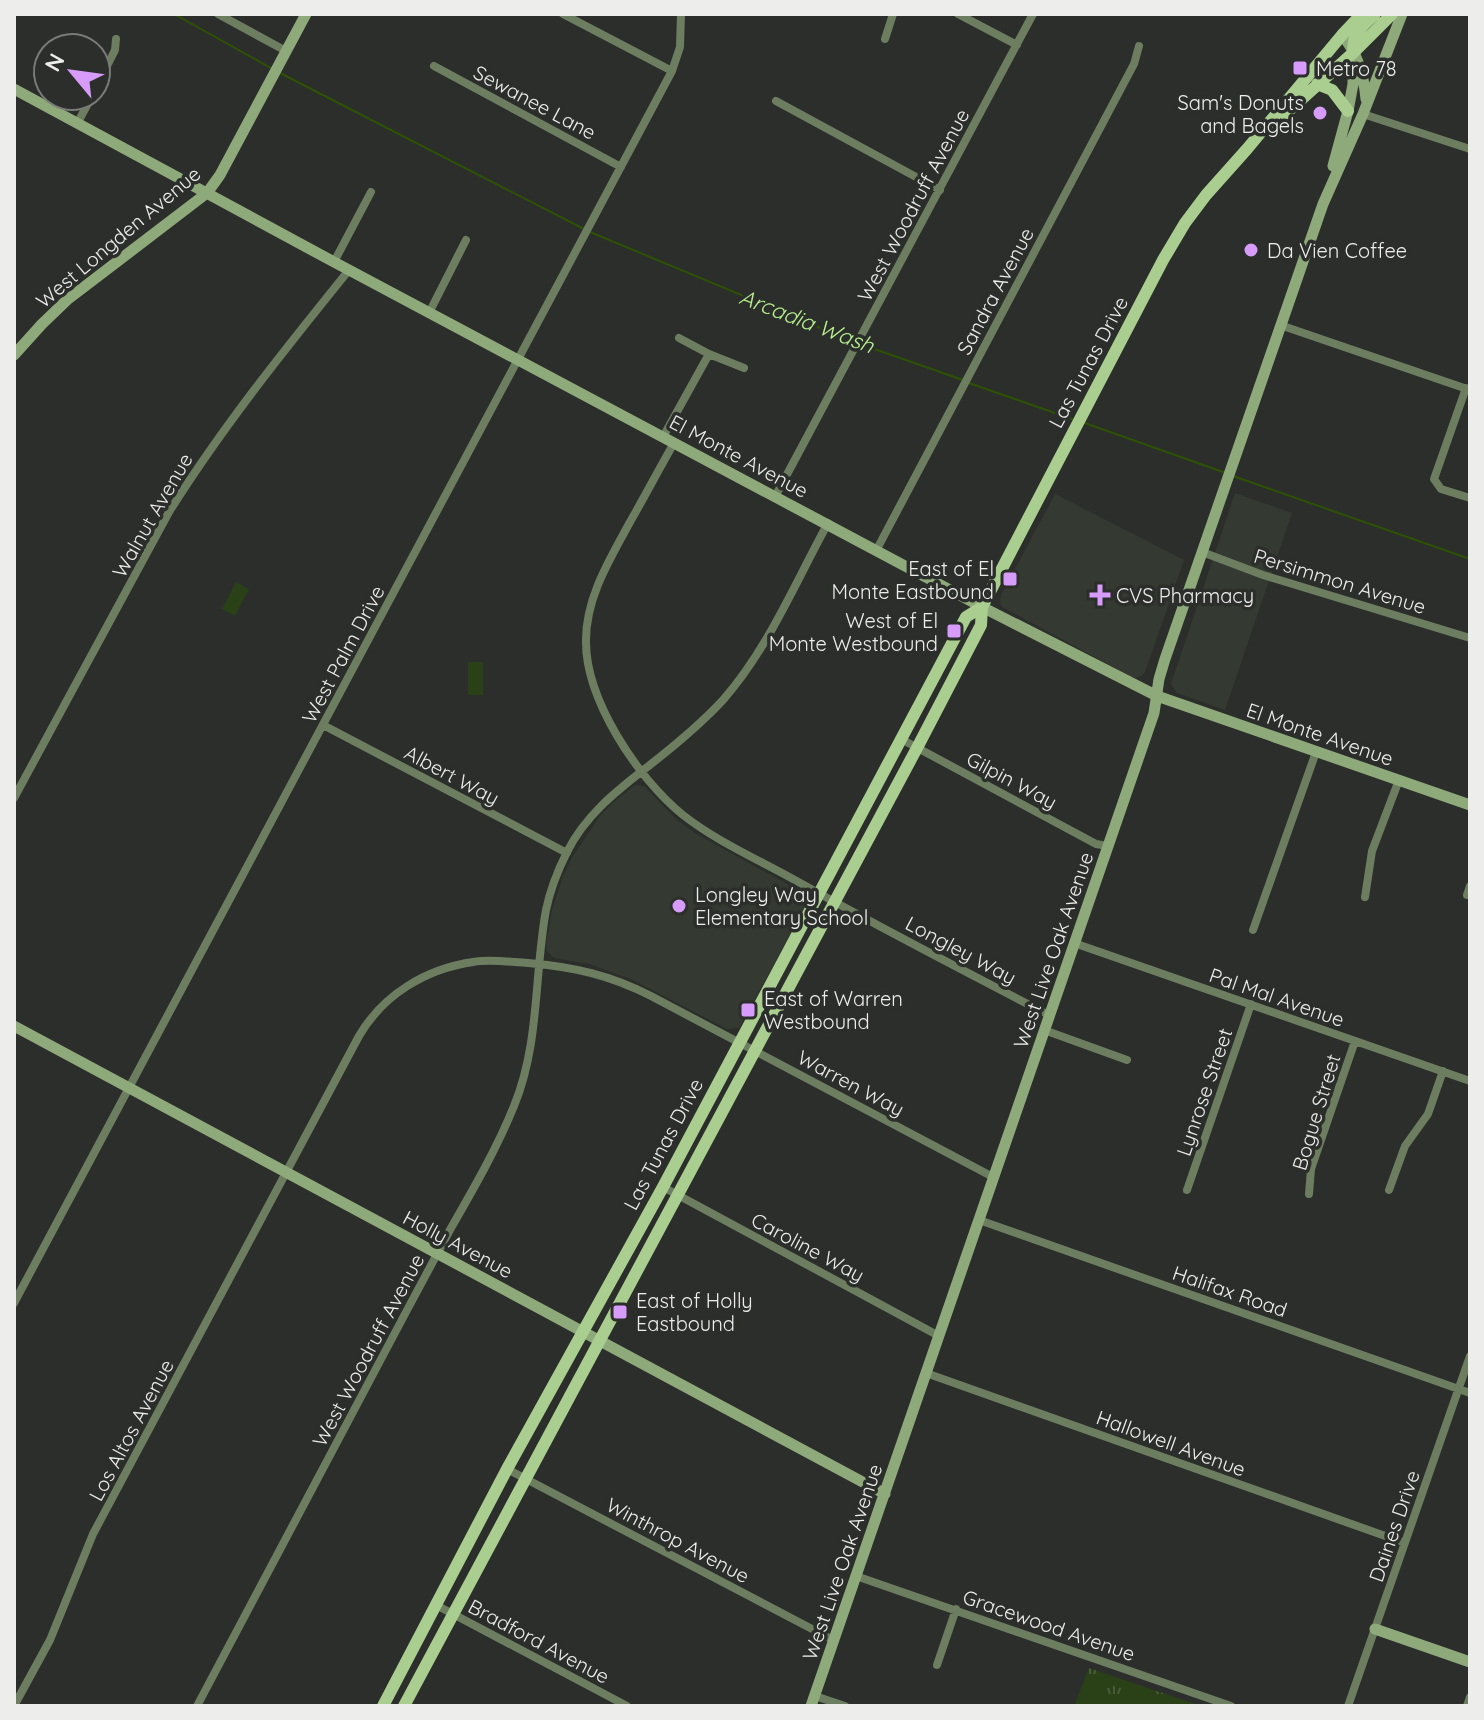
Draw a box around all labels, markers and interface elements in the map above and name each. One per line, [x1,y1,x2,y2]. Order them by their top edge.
north arrow [32,32,112,112]
text: N [38,48,71,76]
place label: Metro 78 [1316,56,1396,81]
street label: Sewanee Lane [470,59,600,145]
marker: Metro 78 [1291,59,1309,77]
place label: Sam's Donuts and Bagels [1178,90,1304,138]
street label: West Woodruff Avenue [852,104,974,306]
marker: Sam's Donuts and Bagels [1311,104,1329,122]
street label: West Longden Avenue [31,161,205,313]
street label: Sandra Avenue [951,223,1039,359]
place label: Da Vien Coffee [1267,238,1407,263]
marker: Da Vien Coffee [1242,241,1260,259]
water label: Arcadia Wash [736,283,879,360]
street label: Las Tunas Drive [1043,292,1133,432]
street label: El Monte Avenue [665,409,813,503]
street label: Walnut Avenue [106,448,198,582]
street label: Persimmon Avenue [1251,543,1429,619]
place label: East of El Monte Eastbound [831,556,994,604]
marker: East of El Monte Eastbound [1001,570,1019,588]
street label: West Palm Drive [296,581,390,727]
place label: CVS Pharmacy [1116,583,1254,608]
marker: CVS Pharmacy [1091,586,1109,604]
place label: West of El Monte Westbound [769,608,938,656]
marker: West of El Monte Westbound [945,622,963,640]
street label: El Monte Avenue [1243,697,1397,771]
street label: Albert Way [400,740,504,810]
street label: Gilpin Way [963,746,1061,814]
street label: West Live Oak Avenue [1008,848,1098,1052]
place label: Longley Way Elementary School [695,882,868,930]
marker: Longley Way Elementary School [670,897,688,915]
street label: Longley Way [901,910,1021,990]
street label: Pal Mal Avenue [1206,962,1348,1032]
place label: East of Warren Westbound [764,986,903,1034]
marker: East of Warren Westbound [739,1001,757,1019]
street label: Lynrose Street [1170,1025,1238,1159]
street label: Warren Way [793,1044,909,1122]
street label: Bogue Street [1286,1051,1346,1173]
street label: Las Tunas Drive [618,1074,708,1214]
street label: Holly Avenue [399,1205,517,1283]
street label: Caroline Way [747,1207,869,1287]
street label: West Woodruff Avenue [307,1249,429,1451]
street label: Halifax Road [1169,1260,1291,1322]
place label: East of Holly Eastbound [636,1288,753,1336]
marker: East of Holly Eastbound [611,1303,629,1321]
street label: Los Altos Avenue [83,1355,179,1505]
street label: Hallowell Avenue [1093,1404,1249,1482]
street label: West Live Oak Avenue [797,1460,887,1664]
street label: Daines Drive [1363,1467,1425,1585]
street label: Winthrop Avenue [602,1492,754,1588]
street label: Gracewood Avenue [960,1584,1138,1666]
street label: Bradford Avenue [464,1593,614,1689]

